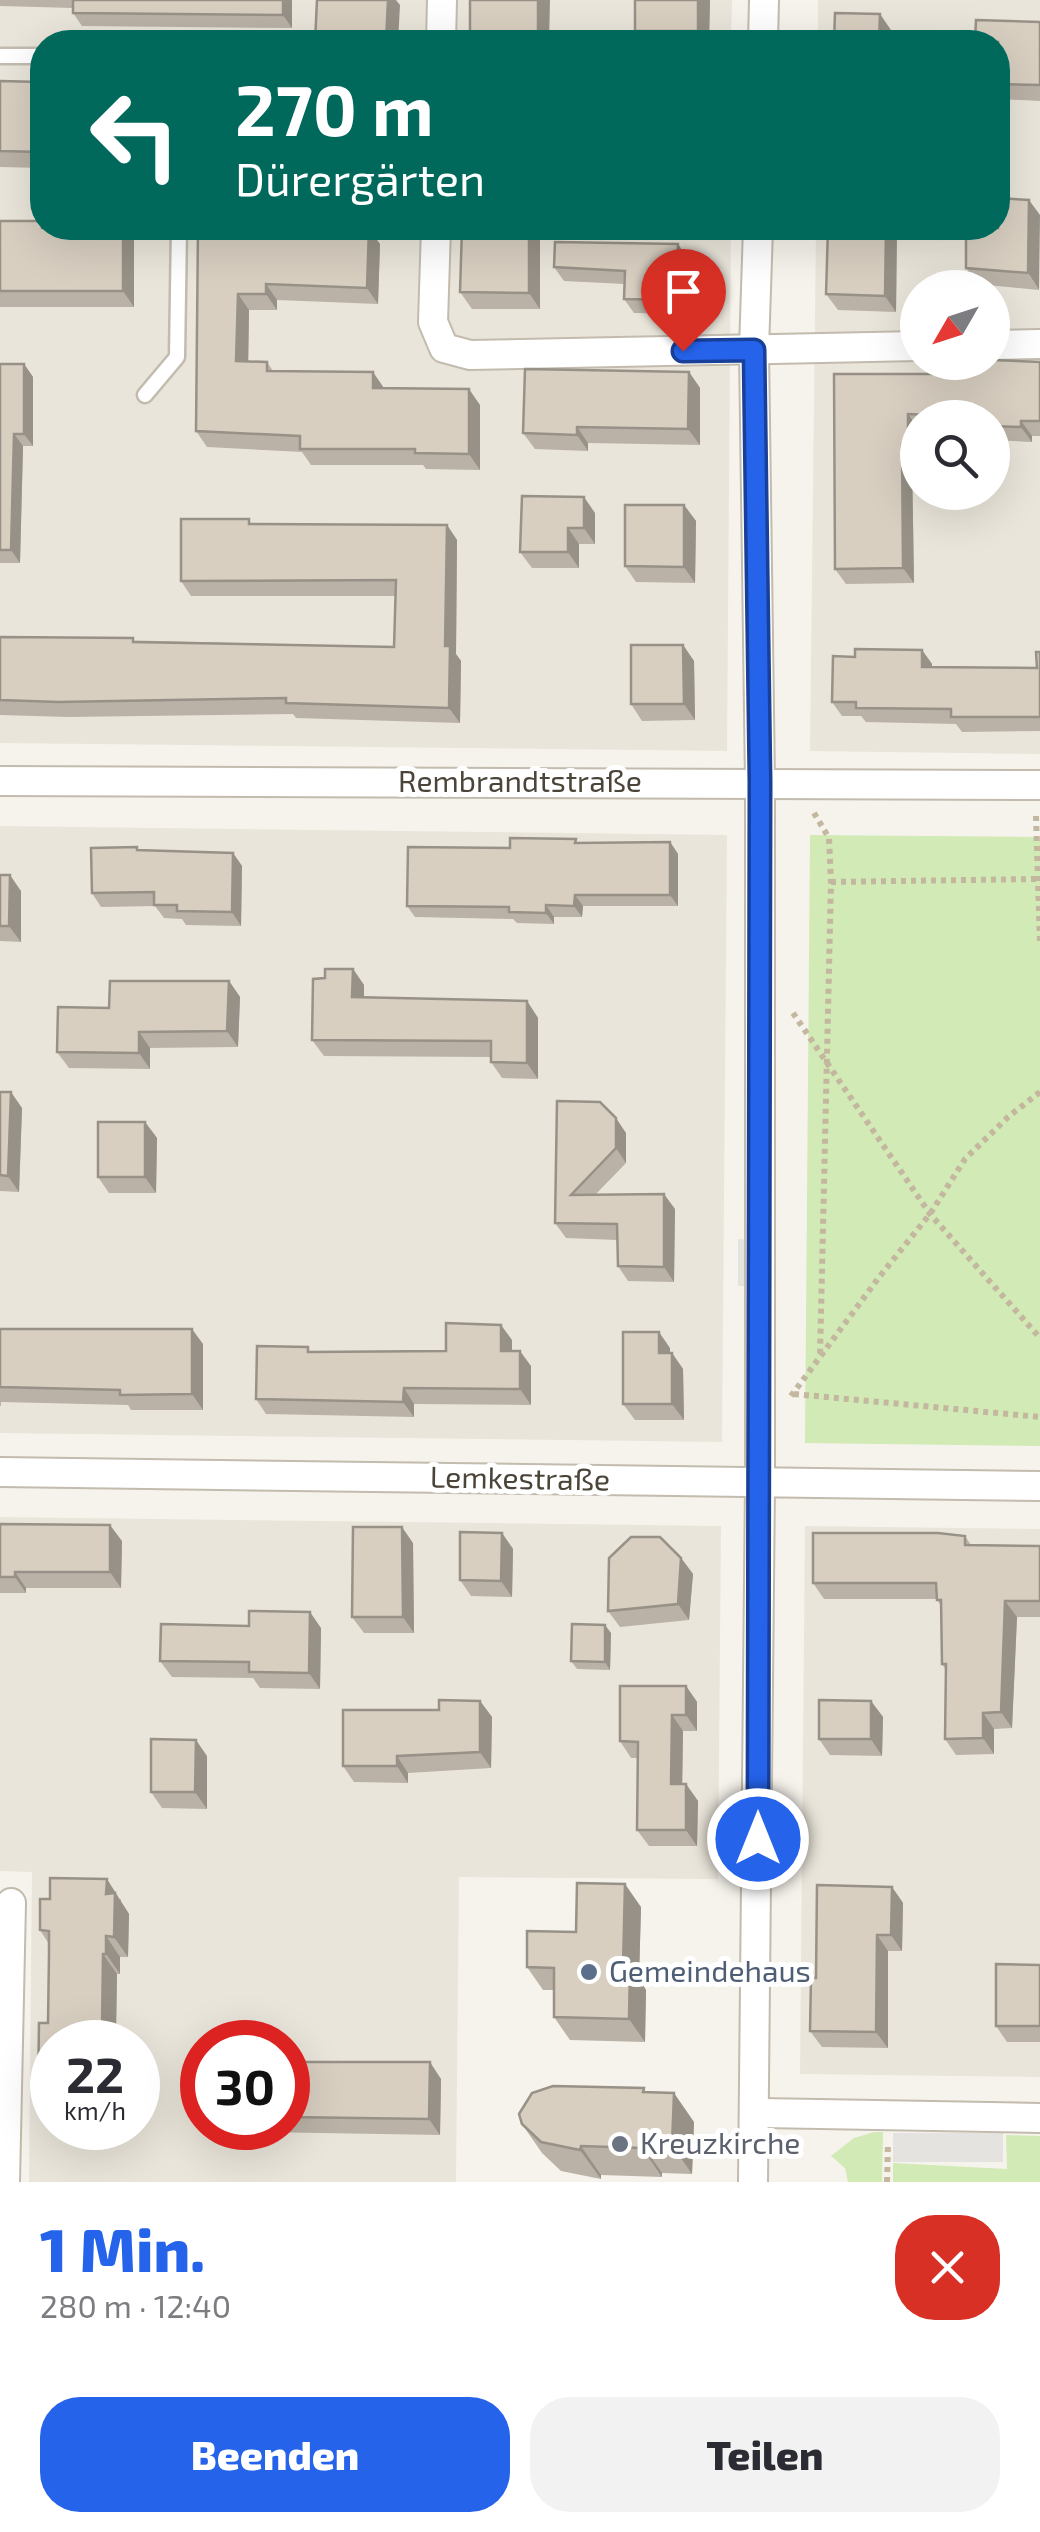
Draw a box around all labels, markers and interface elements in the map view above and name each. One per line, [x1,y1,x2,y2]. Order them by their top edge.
text: 270 m [235,66,434,150]
icon: left [70,70,200,200]
text: Dürergärten [235,151,485,205]
pin [641,249,726,352]
icon: arrive [656,264,711,319]
north arrow [900,270,1010,380]
map controls [900,270,1010,510]
button: search [900,400,1010,510]
street label: Rembrandtstraße [398,762,642,798]
street label: Lemkestraße [430,1457,610,1497]
position arrow [706,1787,810,1891]
place label: Gemeindehaus [609,1952,811,1988]
marker: Gemeindehaus [578,1961,600,1983]
speed limit sign: 30 [180,2020,310,2150]
text: 22 [66,2043,124,2103]
text: km/h [64,2095,126,2125]
place label: Kreuzkirche [640,2124,800,2160]
marker: Kreuzkirche [609,2133,631,2155]
text: 1 Min. [40,2212,205,2284]
button: close [895,2215,1000,2320]
text: 280 m · 12:40 [40,2286,231,2324]
button: Beenden [40,2397,510,2512]
button: Teilen [530,2397,1000,2512]

